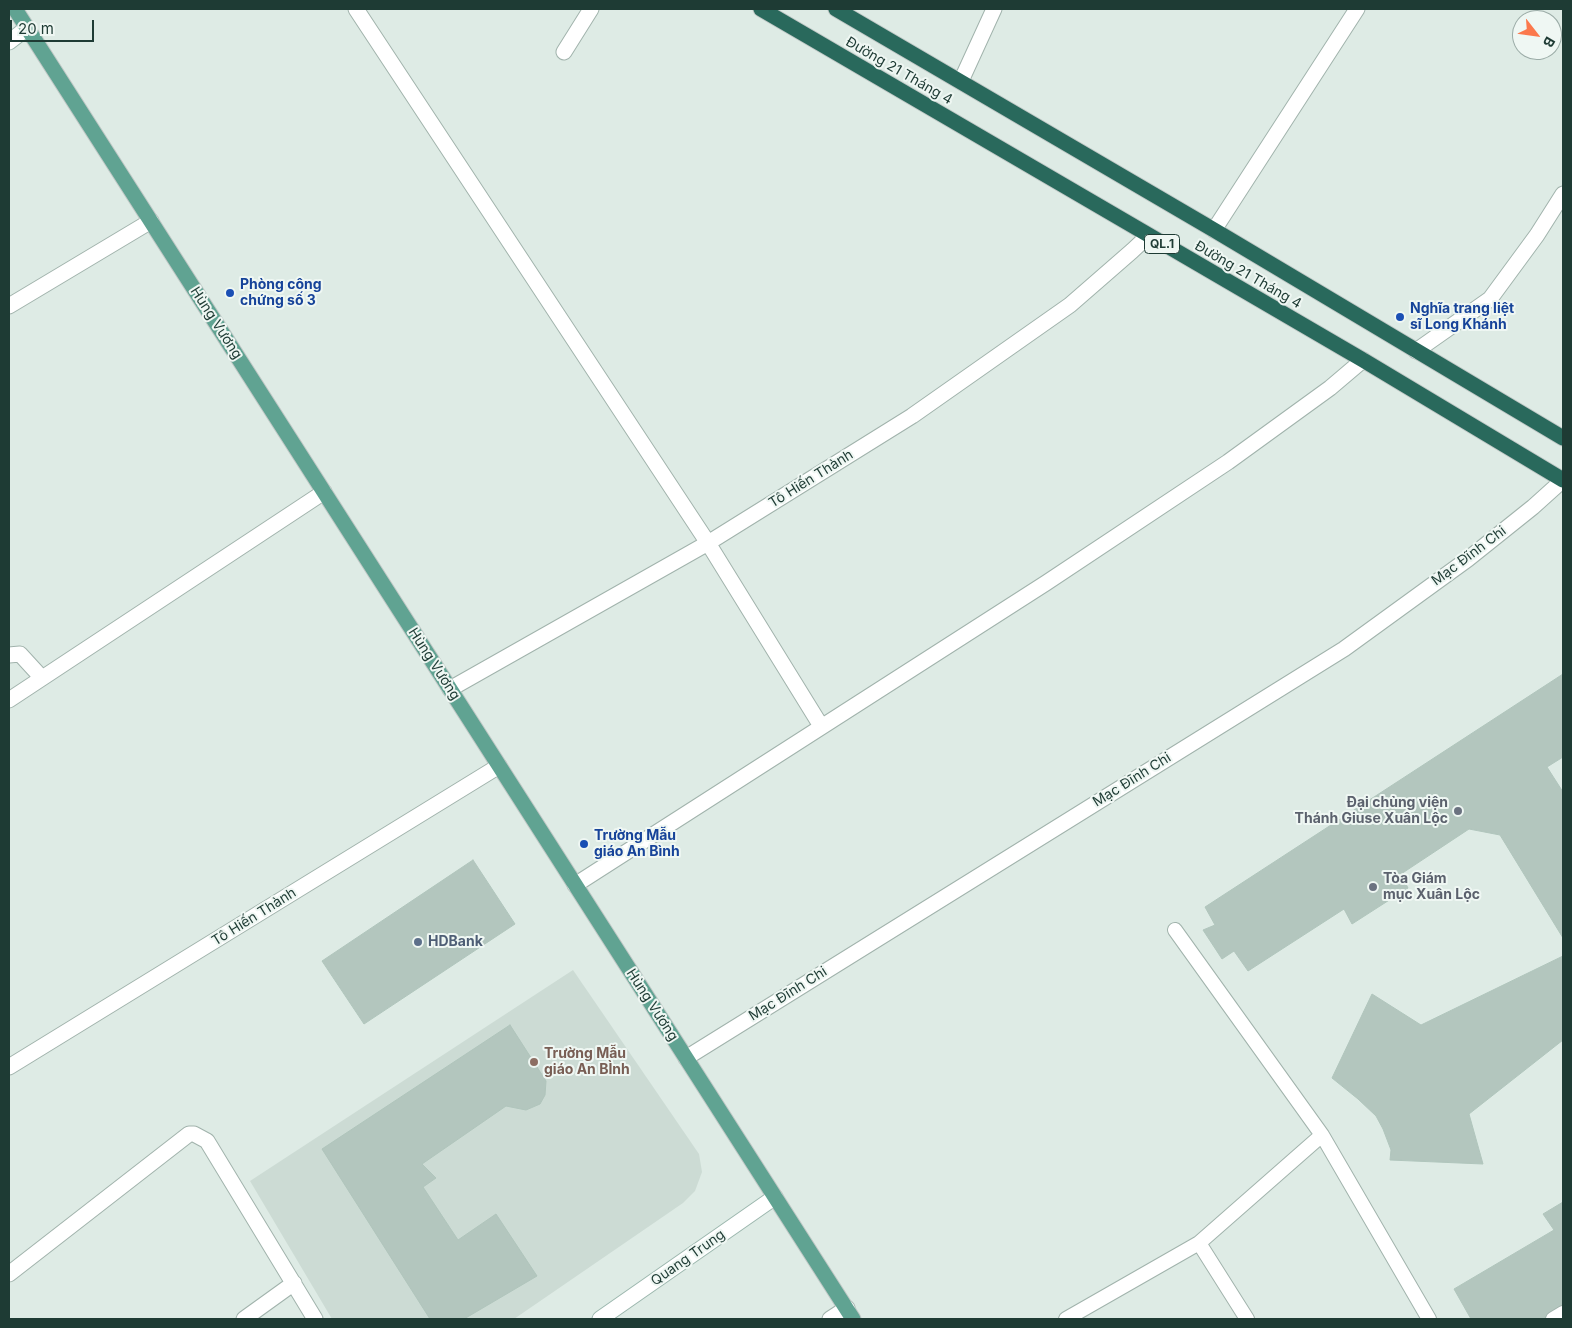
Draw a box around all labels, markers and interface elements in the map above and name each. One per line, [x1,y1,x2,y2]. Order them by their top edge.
scale bar [12,10,96,42]
north arrow [1512,10,1562,60]
text: 20 m [18,19,54,38]
street label: Đường 21 Tháng 4 [843,34,955,108]
text: B [1540,34,1559,51]
road number: QL.1 [1144,234,1180,253]
street label: Đường 21 Tháng 4 [1192,238,1304,312]
place label: Phòng công chứng số 3 [240,277,322,310]
street label: Hùng Vương [186,284,246,362]
marker: Phòng công chứng số 3 [224,287,236,299]
place label: Nghĩa trang liệt sĩ Long Khánh [1410,301,1514,334]
marker: Nghĩa trang liệt sĩ Long Khánh [1394,311,1406,323]
street label: Tô Hiến Thành [766,446,856,512]
street label: Mạc Đĩnh Chi [1428,523,1510,589]
street label: Hùng Vương [404,625,464,703]
street label: Mạc Đĩnh Chi [1090,749,1174,811]
place label: Đại chủng viện Thánh Giuse Xuân Lộc [1295,795,1448,828]
marker: Đại chủng viện Thánh Giuse Xuân Lộc [1452,805,1464,817]
place label: Trường Mẫu giáo An Bình [594,828,680,860]
marker: Trường Mẫu giáo An Bình [578,838,590,850]
place label: Tòa Giám mục Xuân Lộc [1383,871,1480,904]
marker: Tòa Giám mục Xuân Lộc [1367,881,1379,893]
street label: Tô Hiến Thành [209,884,299,950]
place label: HDBank [428,934,483,950]
marker: HDBank [412,936,424,948]
street label: Mạc Đĩnh Chi [746,963,830,1025]
street label: Hùng Vương [622,966,682,1044]
place label: Trường Mẫu giáo An BÌnh [544,1046,630,1078]
marker: Trường Mẫu giáo An BÌnh [528,1056,540,1068]
street label: Quang Trung [648,1226,728,1290]

